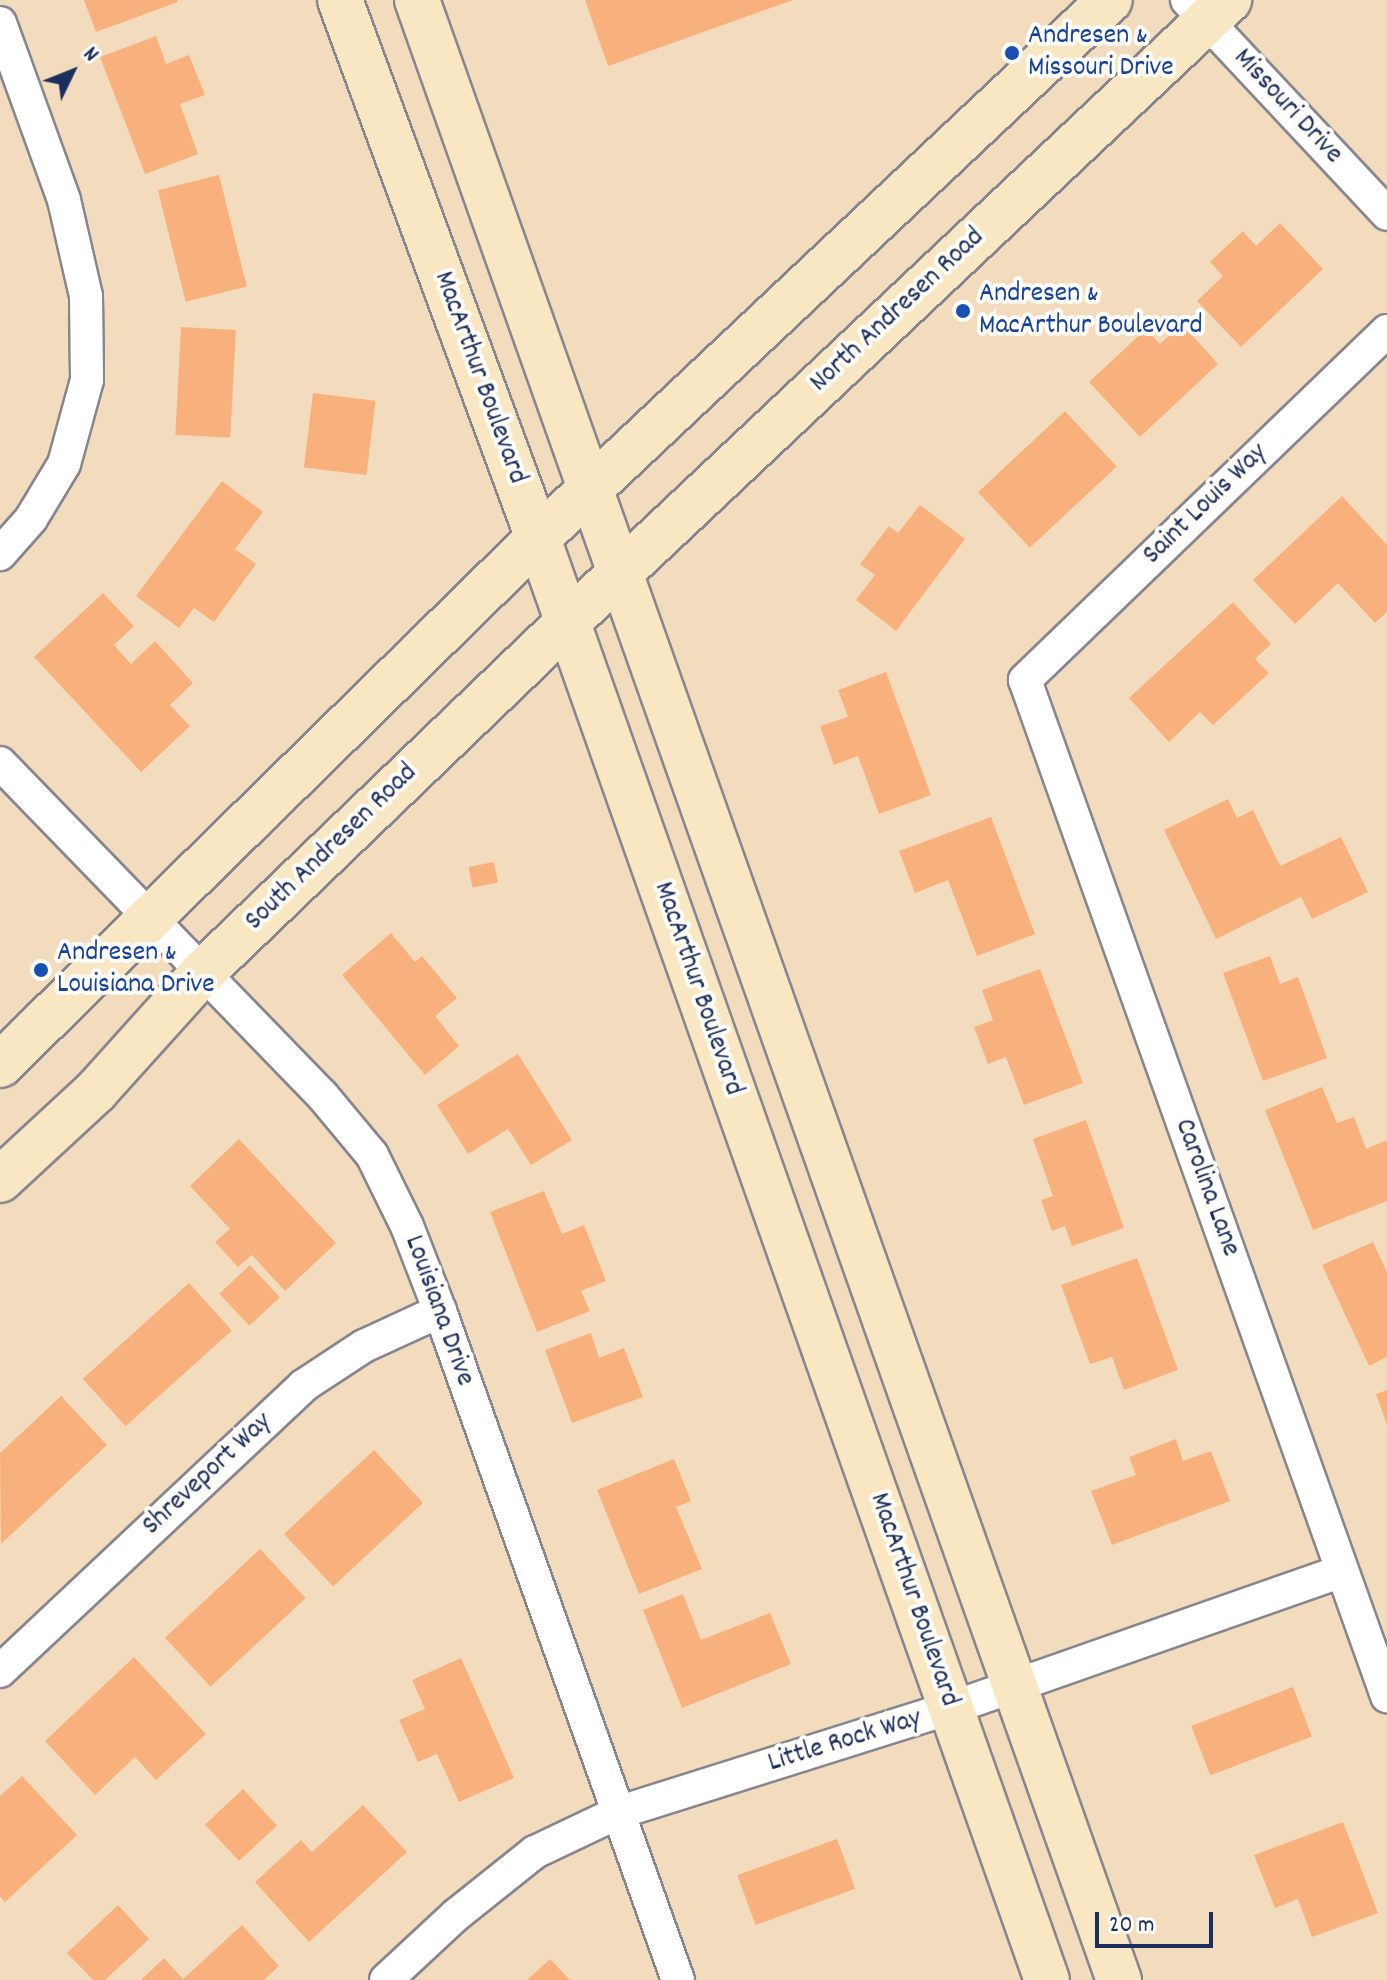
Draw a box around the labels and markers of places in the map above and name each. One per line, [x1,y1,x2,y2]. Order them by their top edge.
place label: Andresen & Missouri Drive [1028,20,1174,86]
marker: Andresen & Missouri Drive [1003,44,1021,62]
place label: Andresen & MacArthur Boulevard [979,278,1203,344]
marker: Andresen & MacArthur Boulevard [954,302,972,320]
place label: Andresen & Louisiana Drive [57,937,215,1003]
marker: Andresen & Louisiana Drive [32,961,50,979]

